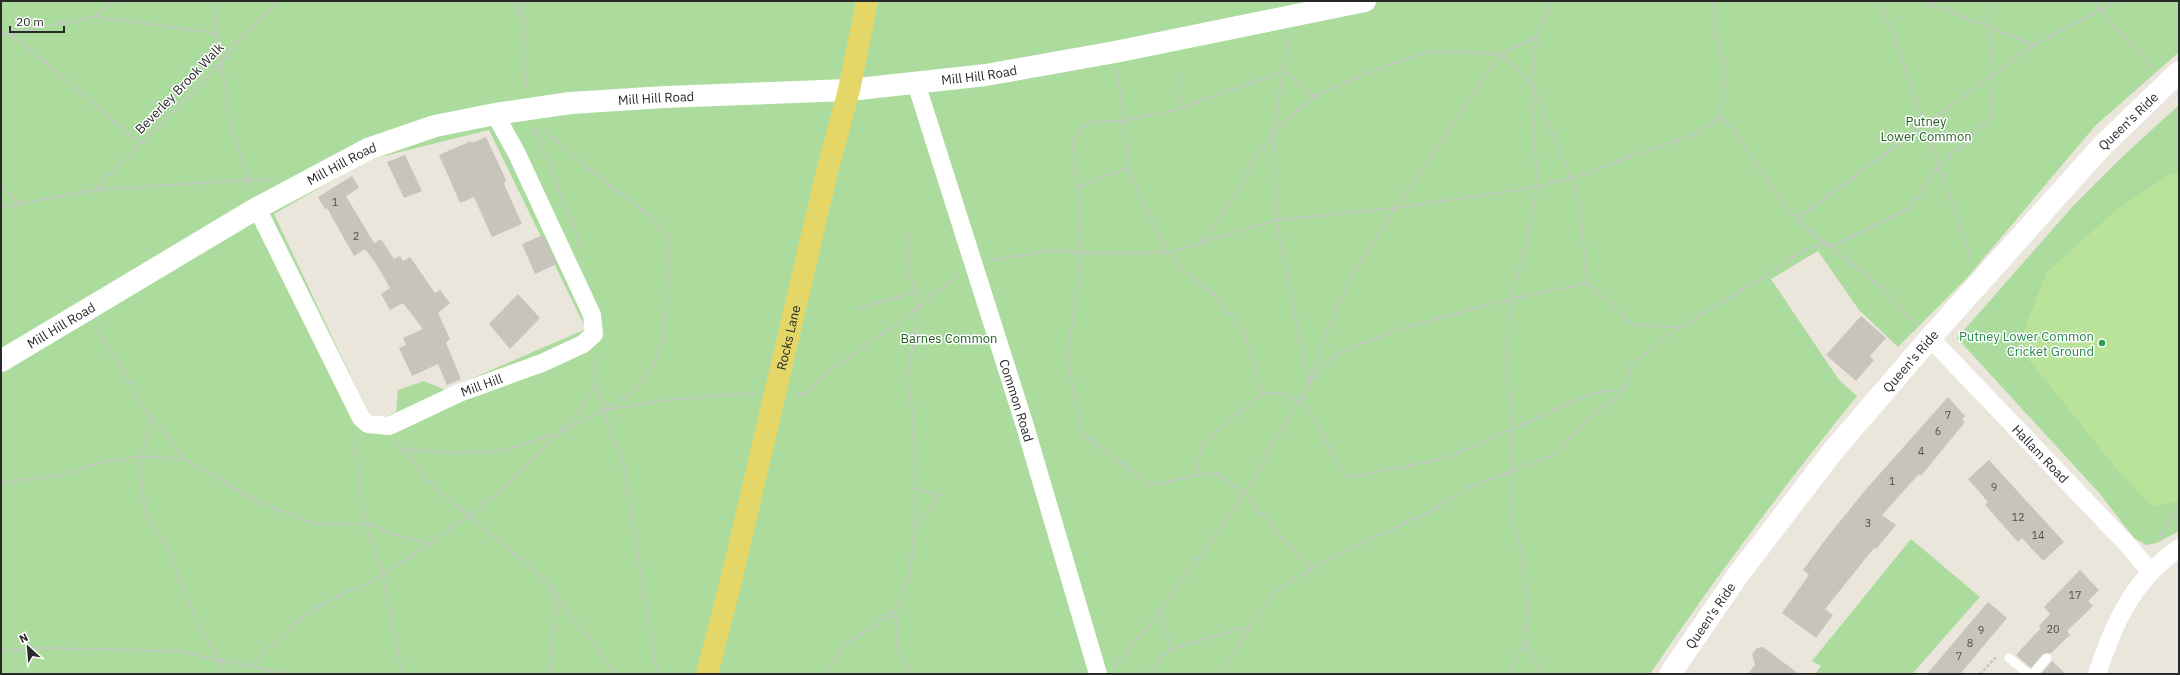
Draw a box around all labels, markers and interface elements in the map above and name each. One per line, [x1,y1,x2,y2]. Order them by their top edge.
scale bar [10,8,64,34]
text: 20 m [16,14,44,29]
street label: Beverley Brook Walk [131,39,227,138]
street label: Mill Hill Road [940,62,1018,89]
street label: Mill Hill Road [617,88,695,109]
street label: Queen's Ride [2095,89,2162,154]
park label: Putney Lower Common [1880,113,1972,145]
street label: Mill Hill Road [304,139,379,189]
house number: 1 [332,195,339,209]
house number: 2 [353,229,359,243]
street label: Mill Hill Road [24,299,98,352]
street label: Rocks Lane [773,304,804,372]
street label: Queen's Ride [1879,327,1942,396]
place label: Putney Lower Common Cricket Ground [1959,328,2094,360]
park label: Barnes Common [901,330,997,347]
marker: Putney Lower Common Cricket Ground [2097,338,2107,348]
street label: Common Road [995,357,1037,444]
street label: Mill Hill [458,370,505,401]
house number: 7 [1945,408,1951,422]
street label: Hallam Road [2008,421,2072,487]
house number: 6 [1935,424,1941,438]
house number: 4 [1918,444,1925,458]
house number: 1 [1889,474,1896,488]
house number: 9 [1991,480,1997,494]
house number: 12 [2011,510,2025,524]
house number: 3 [1865,516,1871,530]
house number: 14 [2031,528,2045,542]
street label: Queen's Ride [1682,579,1739,652]
house number: 17 [2068,588,2082,602]
house number: 20 [2046,622,2060,636]
house number: 9 [1978,623,1984,637]
north arrow [8,627,48,667]
text: N [17,630,30,646]
house number: 8 [1967,636,1973,650]
house number: 7 [1956,649,1962,663]

